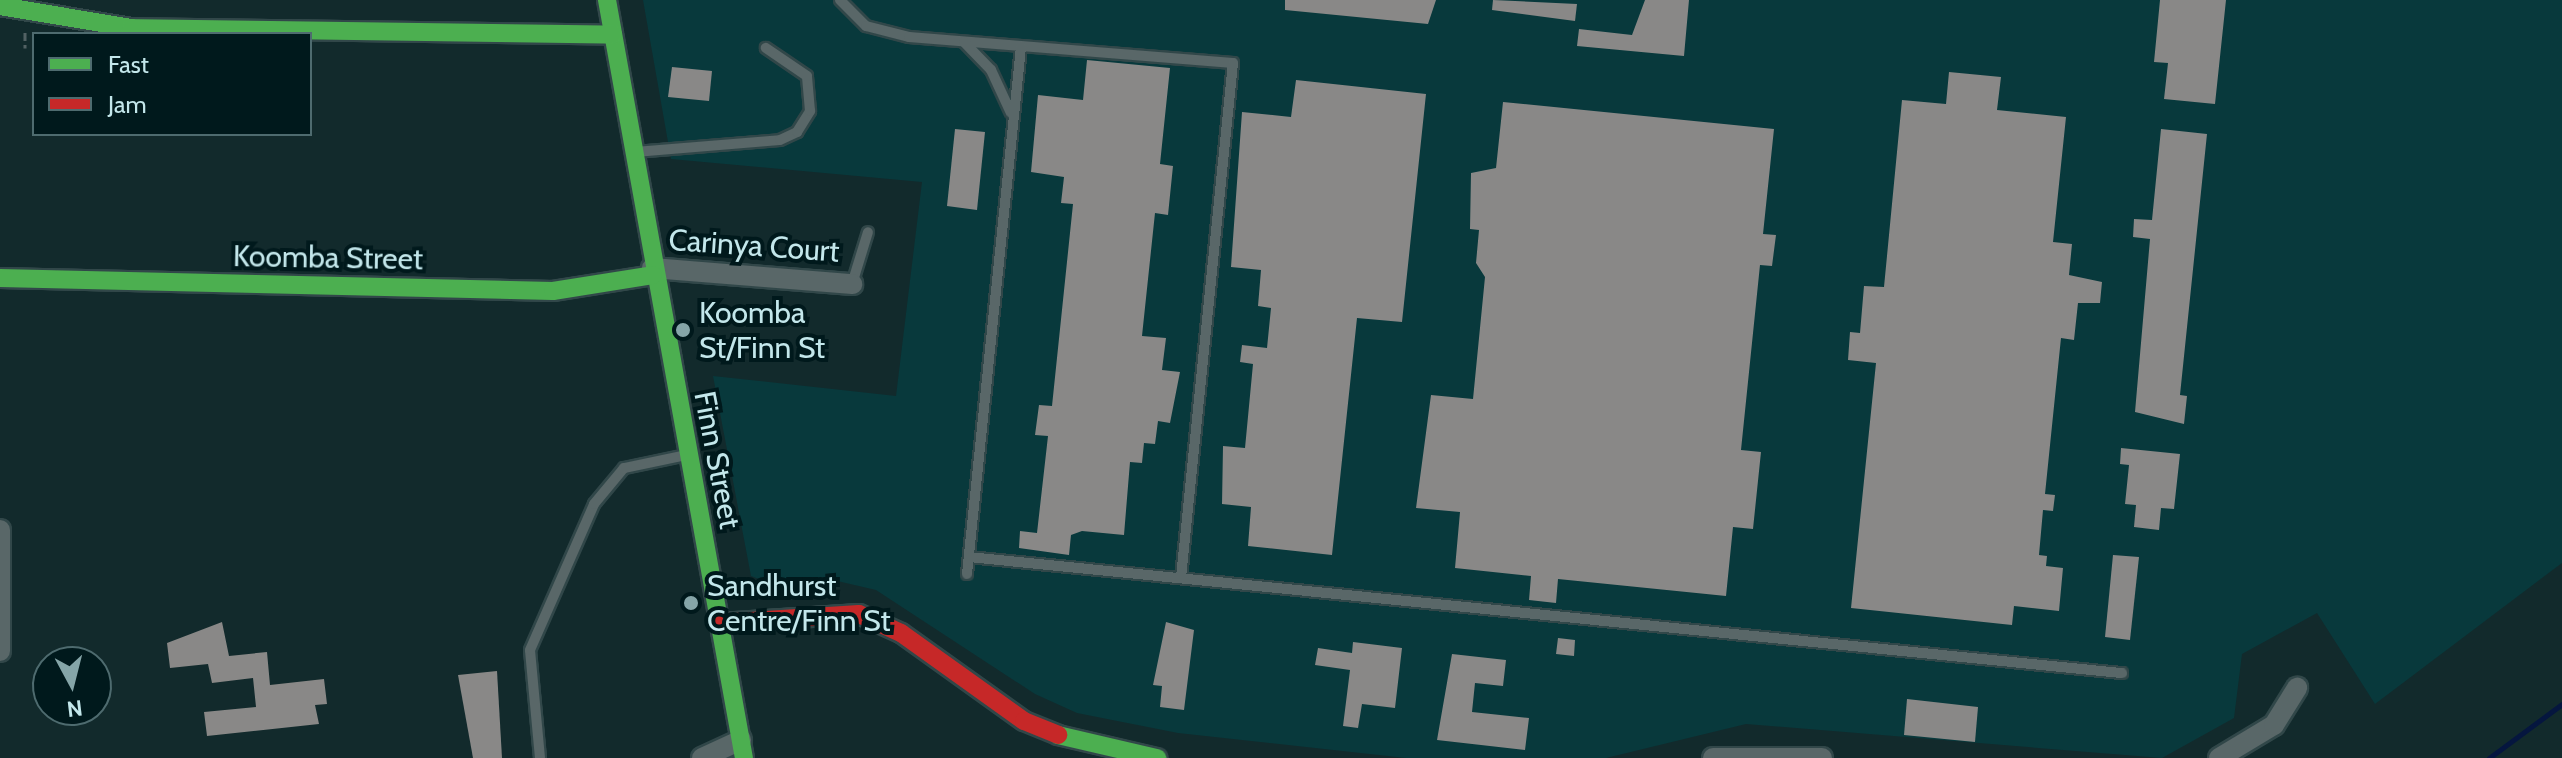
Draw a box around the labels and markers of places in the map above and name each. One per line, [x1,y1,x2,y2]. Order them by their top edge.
place label: Koomba St/Finn St [699,295,825,366]
marker: Koomba St/Finn St [674,321,692,339]
place label: Sandhurst Centre/Finn St [707,568,891,638]
marker: Sandhurst Centre/Finn St [682,594,700,612]

